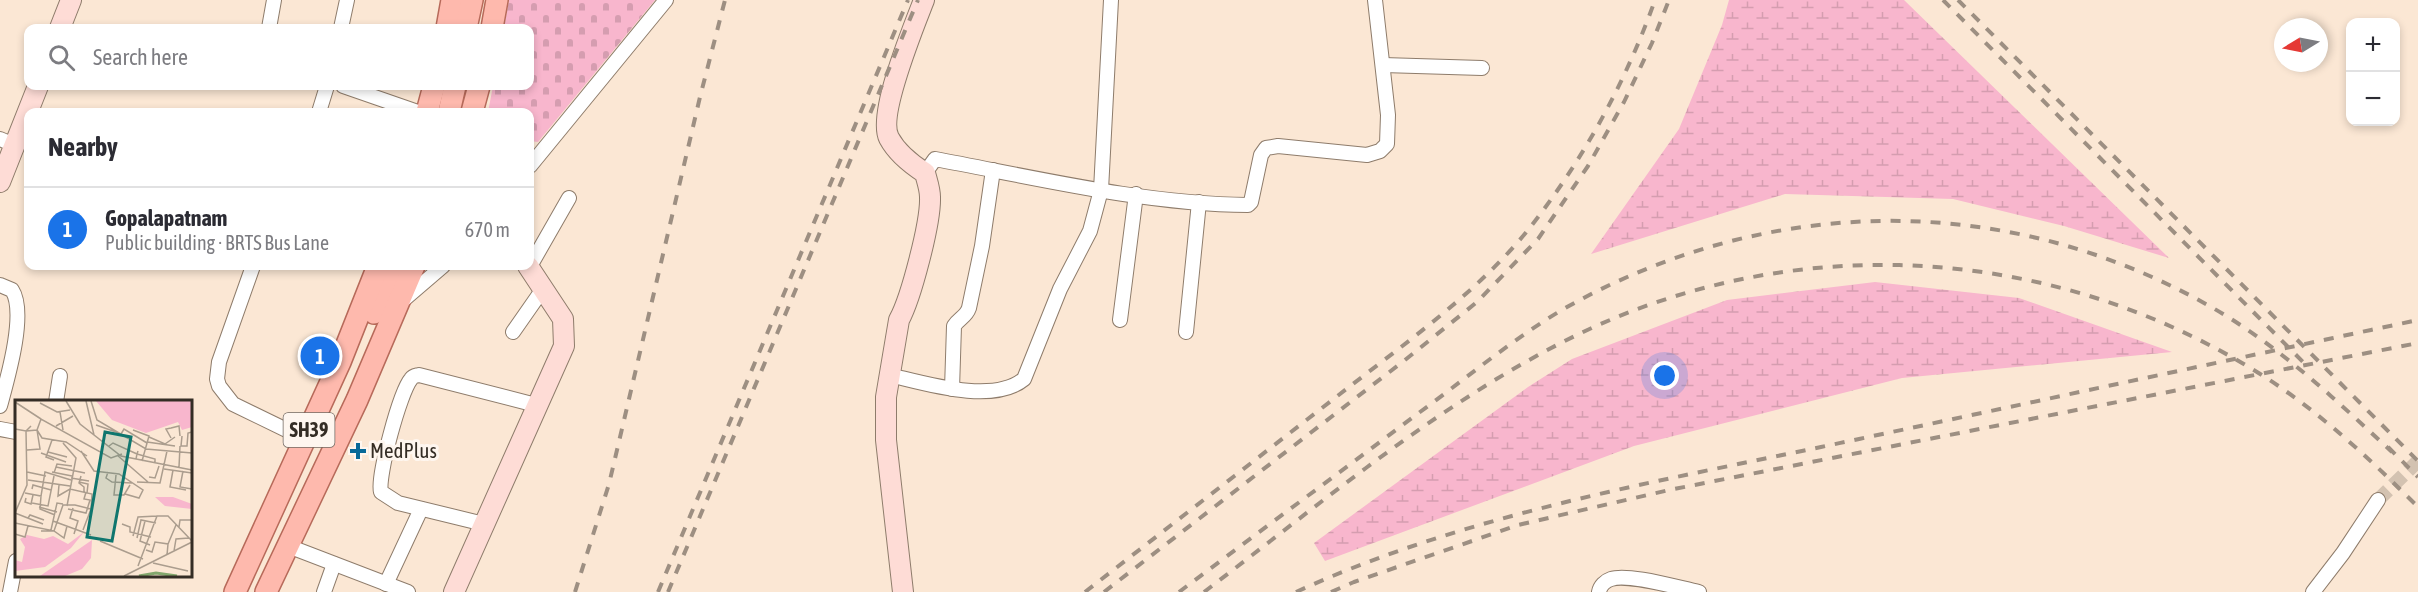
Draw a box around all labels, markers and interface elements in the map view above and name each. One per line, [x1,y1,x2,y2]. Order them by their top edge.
north arrow [2274,18,2328,72]
map controls [2346,18,2400,126]
button: + [2346,18,2400,72]
search box [24,24,534,90]
icon: search [45,41,78,74]
text: Search here [93,44,188,70]
button: − [2346,72,2400,126]
text: Nearby [48,132,118,162]
text: Gopalapatnam [105,205,227,231]
text: 1 [63,218,72,241]
text: 670 m [465,218,510,241]
text: Public building · BRTS Bus Lane [105,231,329,254]
pin: 1 [300,334,340,378]
your location [1650,361,1679,390]
inset map [15,400,192,577]
road number: SH39 [284,413,334,447]
place label: MedPlus [370,438,437,462]
marker: MedPlus [351,444,365,458]

